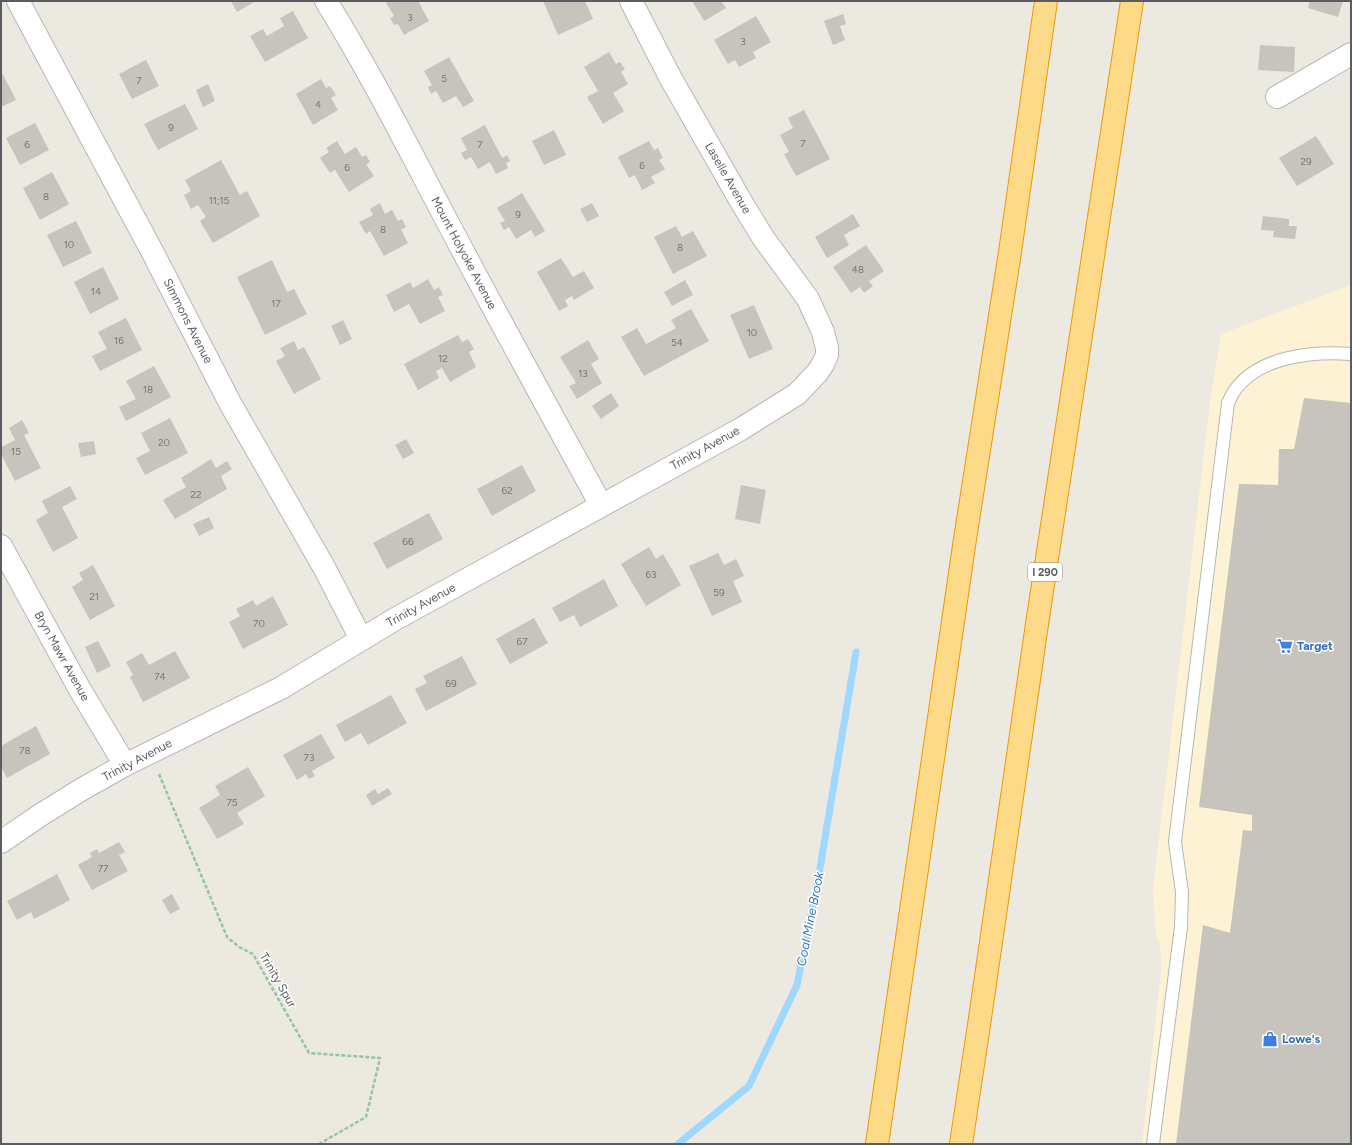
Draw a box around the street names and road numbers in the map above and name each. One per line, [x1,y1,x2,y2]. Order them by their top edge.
street label: Laselle Avenue [702,140,754,216]
street label: Mount Holyoke Avenue [428,194,500,312]
street label: Simmons Avenue [161,276,216,366]
street label: Trinity Avenue [668,423,742,473]
road number: I 290 [1028,563,1062,581]
street label: Trinity Avenue [384,580,458,630]
street label: Bryn Mawr Avenue [32,609,93,704]
street label: Trinity Avenue [100,736,175,784]
street label: Trinity Spur [257,950,299,1010]

